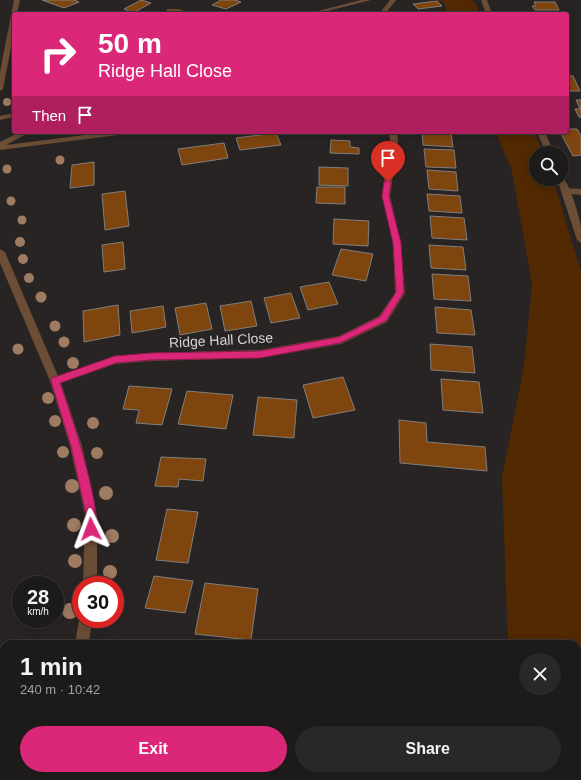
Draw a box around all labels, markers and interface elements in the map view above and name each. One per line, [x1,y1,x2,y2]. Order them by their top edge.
icon: right [32,28,84,80]
text: 50 m [98,28,162,59]
text: Ridge Hall Close [98,61,232,81]
icon: arrive [74,104,96,126]
text: Then [32,107,66,124]
pin [371,141,405,182]
map controls [529,146,569,186]
button: search [529,146,569,186]
icon: arrive [377,147,399,169]
street label: Ridge Hall Close [169,329,274,351]
position arrow [70,508,112,550]
speed limit sign: 30 [72,576,124,628]
text: 28 [27,586,49,608]
text: km/h [27,606,49,617]
text: 1 min [20,653,83,680]
button: close [519,653,561,695]
text: 240 m · 10:42 [20,682,100,697]
button: Exit [20,726,287,772]
button: Share [295,726,561,772]

